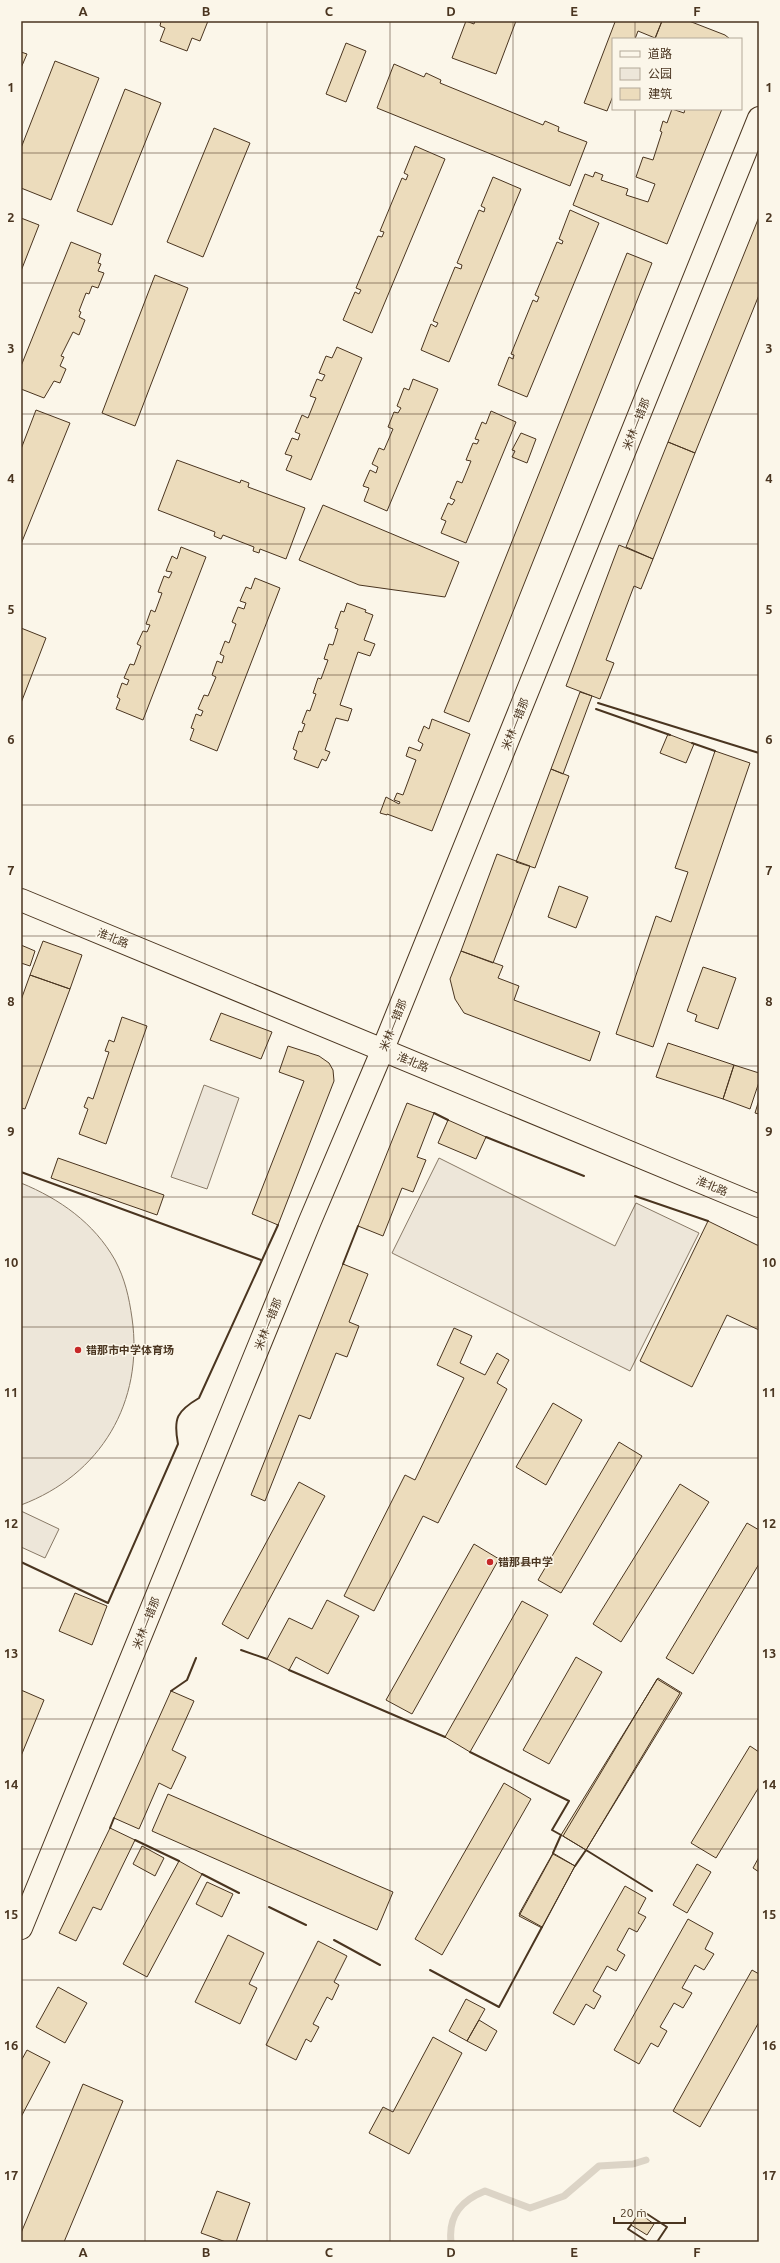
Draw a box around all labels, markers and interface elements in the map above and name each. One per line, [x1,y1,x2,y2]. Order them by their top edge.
text: A [78,4,88,18]
text: B [202,4,211,18]
text: C [325,4,334,18]
text: D [446,4,456,18]
text: E [570,4,578,18]
text: F [693,4,701,18]
legend [612,38,742,110]
text: 道路 [648,47,672,60]
text: 公园 [648,67,672,80]
text: 1 [7,80,15,94]
text: 1 [765,80,773,94]
text: 建筑 [648,87,672,100]
text: 2 [7,210,15,224]
text: 2 [765,210,773,224]
text: 3 [7,341,15,355]
text: 3 [765,341,773,355]
street label: 米林—错那 [620,396,652,452]
text: 4 [7,471,15,485]
text: 4 [765,471,773,485]
text: 5 [7,602,15,616]
text: 5 [765,602,773,616]
street label: 米林—错那 [499,696,531,752]
text: 6 [7,732,15,746]
text: 6 [765,732,773,746]
text: 7 [7,863,15,877]
text: 7 [765,863,773,877]
street label: 淮北路 [95,926,131,950]
text: 8 [7,994,15,1008]
text: 8 [765,994,773,1008]
street label: 米林—错那 [377,997,409,1053]
street label: 淮北路 [395,1050,431,1074]
text: 9 [7,1124,15,1138]
text: 9 [765,1124,773,1138]
street label: 淮北路 [694,1174,730,1198]
text: 10 [4,1255,18,1269]
text: 10 [762,1255,776,1269]
street label: 米林—错那 [252,1296,284,1352]
place label: 错那市中学体育场 [86,1344,174,1356]
marker: 错那市中学体育场 [73,1345,83,1355]
text: 11 [4,1385,18,1399]
text: 11 [762,1385,776,1399]
text: 12 [4,1516,18,1530]
text: 12 [762,1516,776,1530]
place label: 错那县中学 [498,1556,553,1568]
marker: 错那县中学 [485,1557,495,1567]
street label: 米林—错那 [130,1595,162,1651]
text: 13 [4,1646,18,1660]
text: 13 [762,1646,776,1660]
text: 14 [4,1777,18,1791]
text: 14 [762,1777,776,1791]
text: 15 [4,1907,18,1921]
text: 15 [762,1907,776,1921]
text: 16 [4,2038,18,2052]
text: 16 [762,2038,776,2052]
text: 17 [4,2168,18,2182]
text: 17 [762,2168,776,2182]
scale bar [614,2199,685,2225]
text: 20 m [620,2206,647,2219]
text: A [78,2245,88,2259]
text: B [202,2245,211,2259]
text: C [325,2245,334,2259]
text: D [446,2245,456,2259]
text: E [570,2245,578,2259]
text: F [693,2245,701,2259]

